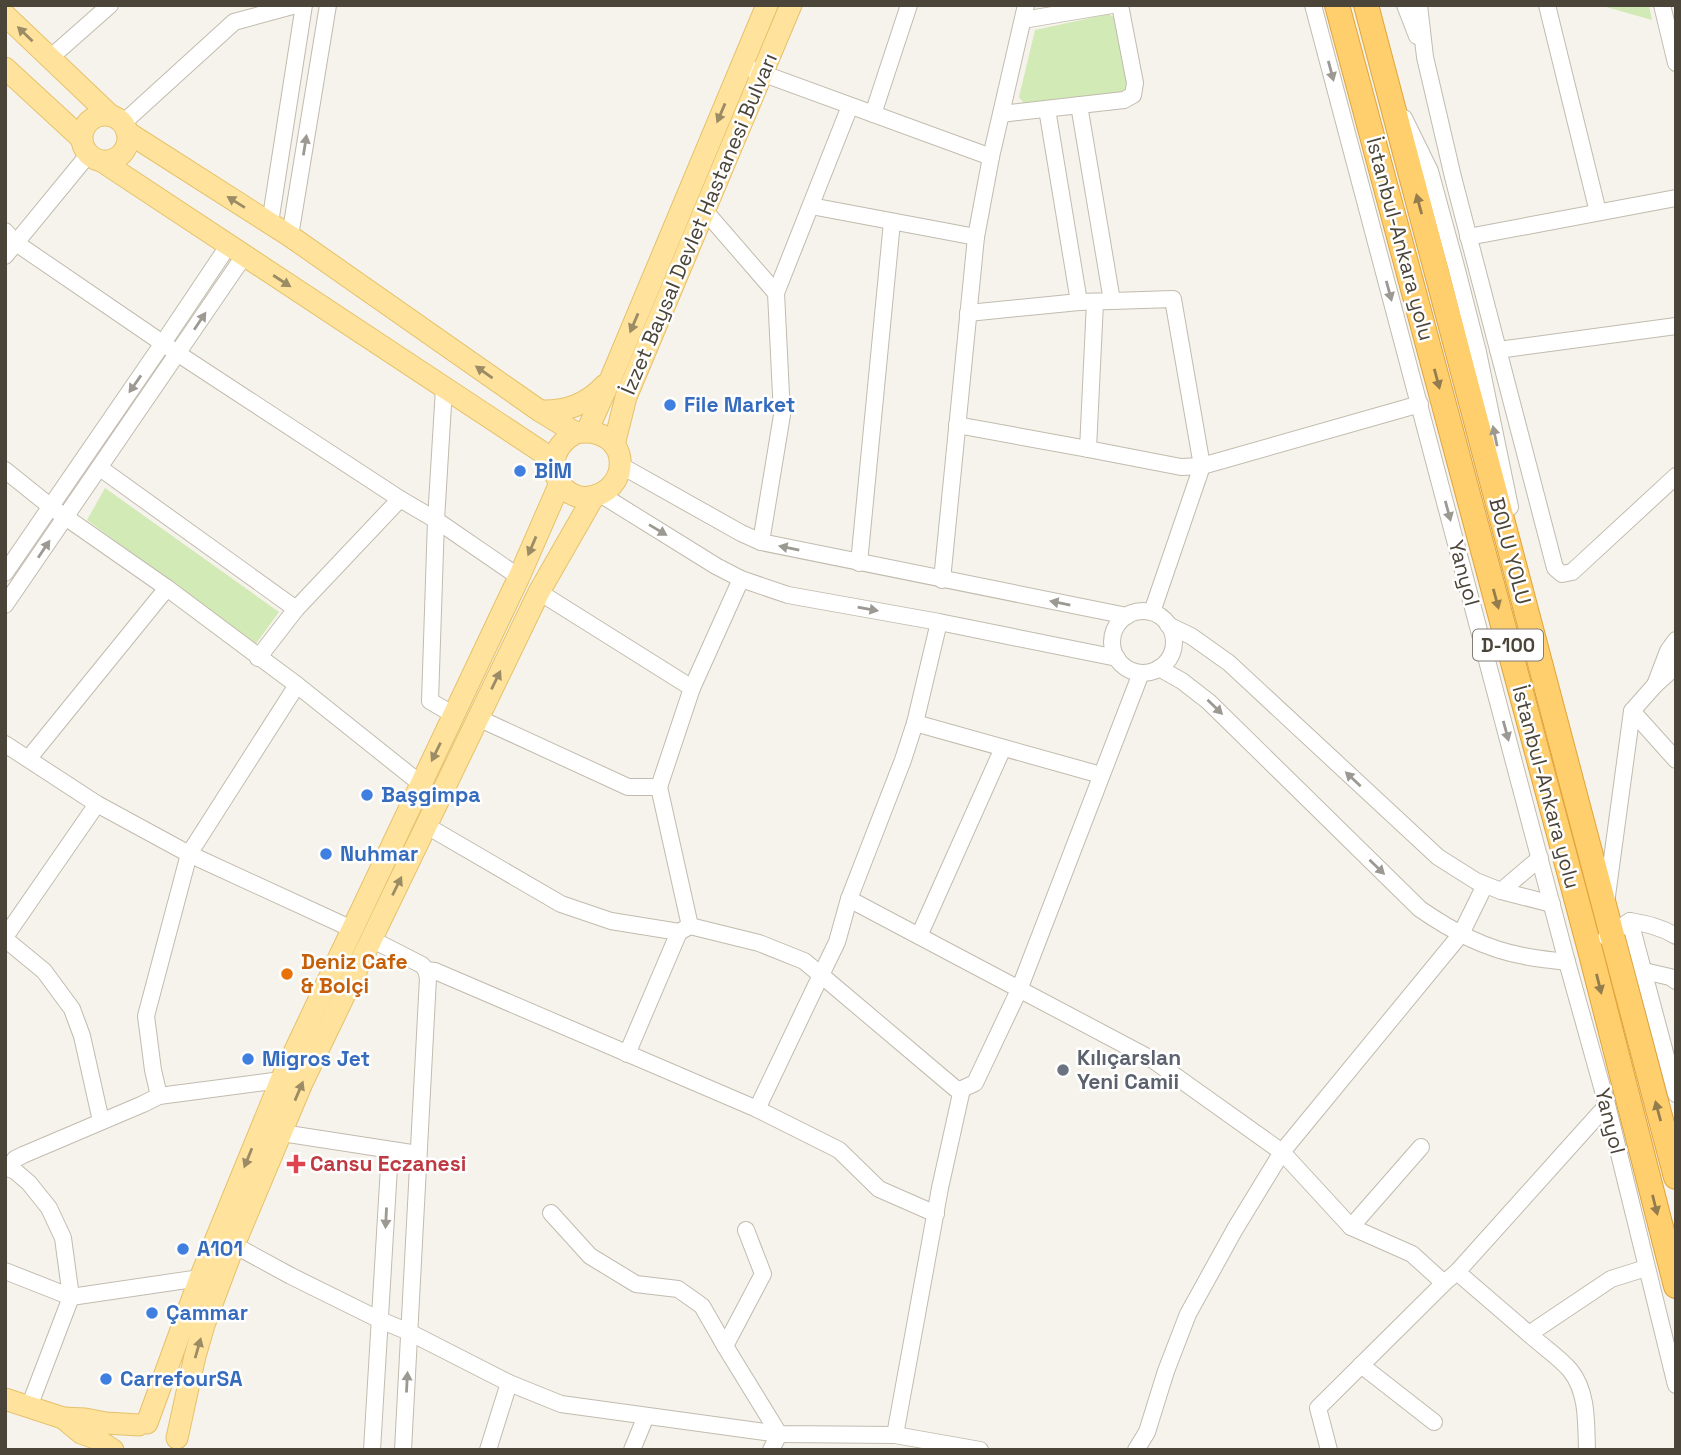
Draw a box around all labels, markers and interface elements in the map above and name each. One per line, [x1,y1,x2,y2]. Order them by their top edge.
one-way arrow [17,27,34,43]
street label: İzzet Baysal Devlet Hastanesi Bulvarı [614,49,783,399]
one-way arrow [1326,61,1336,82]
one-way arrow [715,103,726,124]
one-way arrow [300,134,311,156]
street label: İstanbul-Ankara yolu [1360,134,1441,344]
one-way arrow [1413,193,1424,215]
one-way arrow [227,195,246,208]
one-way arrow [272,275,292,288]
one-way arrow [1385,281,1395,302]
one-way arrow [193,312,207,330]
one-way arrow [628,313,639,334]
one-way arrow [475,365,493,379]
one-way arrow [1432,368,1443,390]
one-way arrow [128,375,142,393]
place label: File Market [684,391,795,418]
marker: File Market [662,397,678,413]
one-way arrow [1490,425,1501,447]
place label: BİM [534,457,572,484]
marker: BİM [512,463,528,479]
street label: BOLU YOLU [1483,494,1538,607]
one-way arrow [1443,500,1454,522]
one-way arrow [648,524,667,536]
one-way arrow [527,535,538,556]
street label: Yanyol [1443,537,1486,609]
one-way arrow [37,540,51,558]
one-way arrow [778,542,800,553]
one-way arrow [1491,588,1502,610]
one-way arrow [1049,597,1071,608]
one-way arrow [857,604,879,615]
road number: D-100 [1473,630,1543,660]
one-way arrow [490,670,501,691]
street label: İstanbul-Ankara yolu [1506,682,1587,892]
one-way arrow [1206,699,1223,716]
one-way arrow [1502,720,1512,741]
one-way arrow [430,742,442,762]
one-way arrow [1345,770,1362,787]
place label: Başgimpa [381,781,480,808]
marker: Başgimpa [359,787,375,803]
place label: Nuhmar [340,840,418,867]
marker: Nuhmar [318,846,334,862]
one-way arrow [1368,858,1385,874]
one-way arrow [391,875,403,895]
place label: Deniz Cafe & Bolçi [301,948,408,999]
marker: Deniz Cafe & Bolçi [279,966,295,982]
one-way arrow [1594,973,1605,995]
place label: Kılıçarslan Yeni Camii [1077,1044,1181,1095]
place label: Migros Jet [262,1045,370,1072]
marker: Migros Jet [240,1051,256,1067]
marker: Kılıçarslan Yeni Camii [1055,1062,1071,1078]
one-way arrow [294,1080,305,1101]
street label: Yanyol [1589,1085,1632,1157]
one-way arrow [1652,1100,1663,1122]
one-way arrow [243,1148,254,1169]
place label: Cansu Eczanesi [310,1150,466,1177]
marker: Cansu Eczanesi [288,1156,304,1172]
one-way arrow [1650,1194,1661,1216]
one-way arrow [380,1207,391,1229]
place label: A101 [197,1235,243,1262]
marker: A101 [175,1241,191,1257]
place label: Çammar [166,1299,248,1326]
marker: Çammar [144,1305,160,1321]
one-way arrow [193,1337,203,1358]
place label: CarrefourSA [120,1365,243,1392]
one-way arrow [401,1370,412,1392]
marker: CarrefourSA [98,1371,114,1387]

